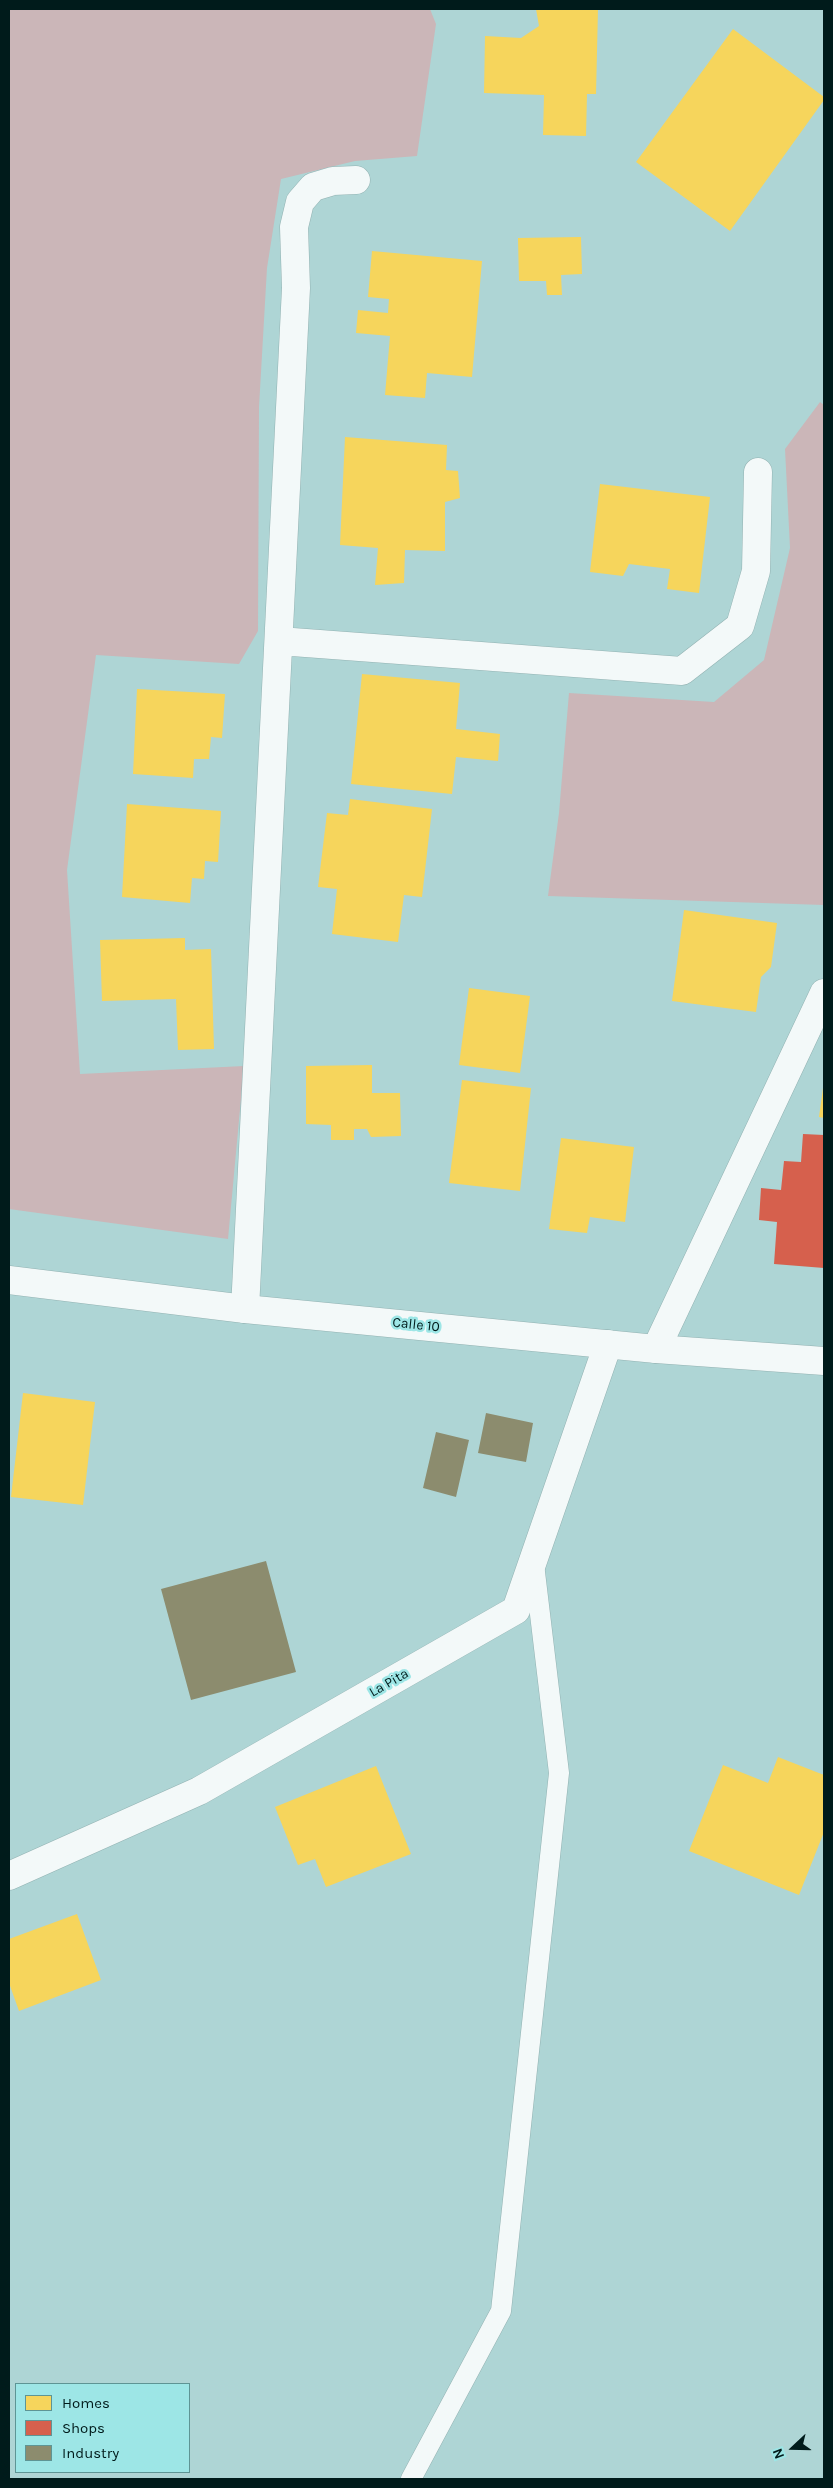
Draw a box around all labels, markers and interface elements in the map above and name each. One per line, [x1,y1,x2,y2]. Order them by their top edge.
street label: Calle 10 [391,1314,441,1336]
street label: La Pita [366,1665,412,1701]
legend [15,2383,190,2473]
text: Homes [62,2394,110,2412]
text: Shops [62,2419,105,2437]
north arrow [768,2423,818,2473]
text: Industry [62,2444,119,2462]
text: N [769,2446,788,2461]

